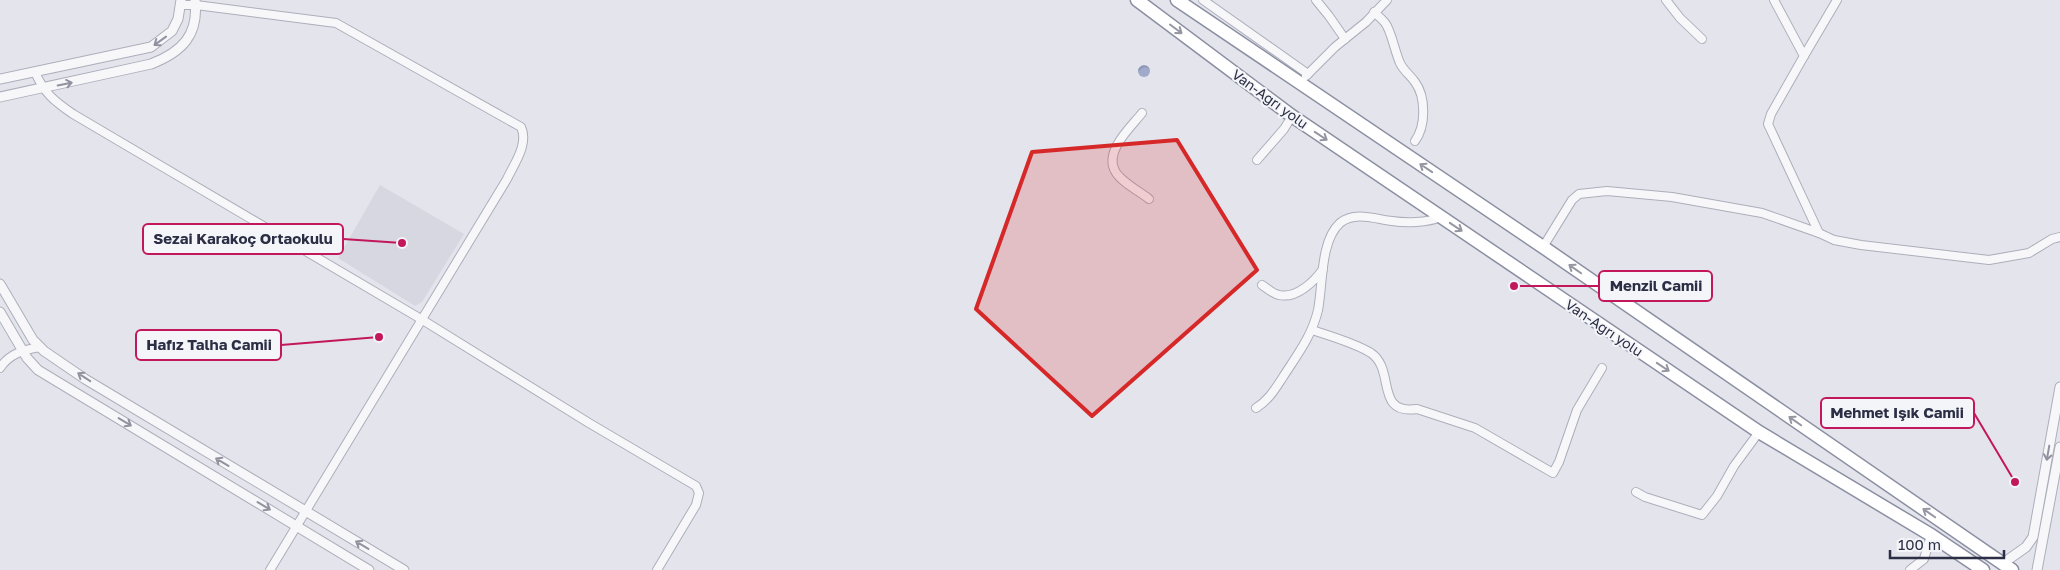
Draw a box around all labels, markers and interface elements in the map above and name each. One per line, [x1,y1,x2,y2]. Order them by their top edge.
one-way arrow [1169,24,1182,35]
one-way arrow [153,36,167,46]
street label: Van-Ağrı yolu [1229,65,1312,132]
one-way arrow [56,78,72,88]
one-way arrow [1314,131,1328,141]
one-way arrow [1419,162,1433,173]
one-way arrow [1448,222,1462,232]
callout: Sezai Karakoç Ortaokulu [143,224,343,254]
text: Sezai Karakoç Ortaokulu [153,229,333,247]
one-way arrow [1568,264,1582,274]
callout: Menzil Camii [1599,271,1712,301]
text: Menzil Camii [1610,276,1702,294]
street label: Van-Ağrı yolu [1562,295,1646,360]
callout: Hafız Talha Camii [136,330,281,360]
text: Hafız Talha Camii [146,335,272,353]
one-way arrow [1655,363,1669,373]
one-way arrow [77,372,91,382]
callout: Mehmet Işık Camii [1821,398,1974,428]
text: Mehmet Işık Camii [1830,403,1964,421]
one-way arrow [1788,416,1802,426]
one-way arrow [118,417,132,427]
one-way arrow [2043,444,2053,460]
one-way arrow [216,457,230,467]
one-way arrow [257,501,271,511]
one-way arrow [1922,508,1936,518]
scale bar [1890,528,2004,560]
text: 100 m [1898,535,1941,553]
one-way arrow [355,540,369,550]

